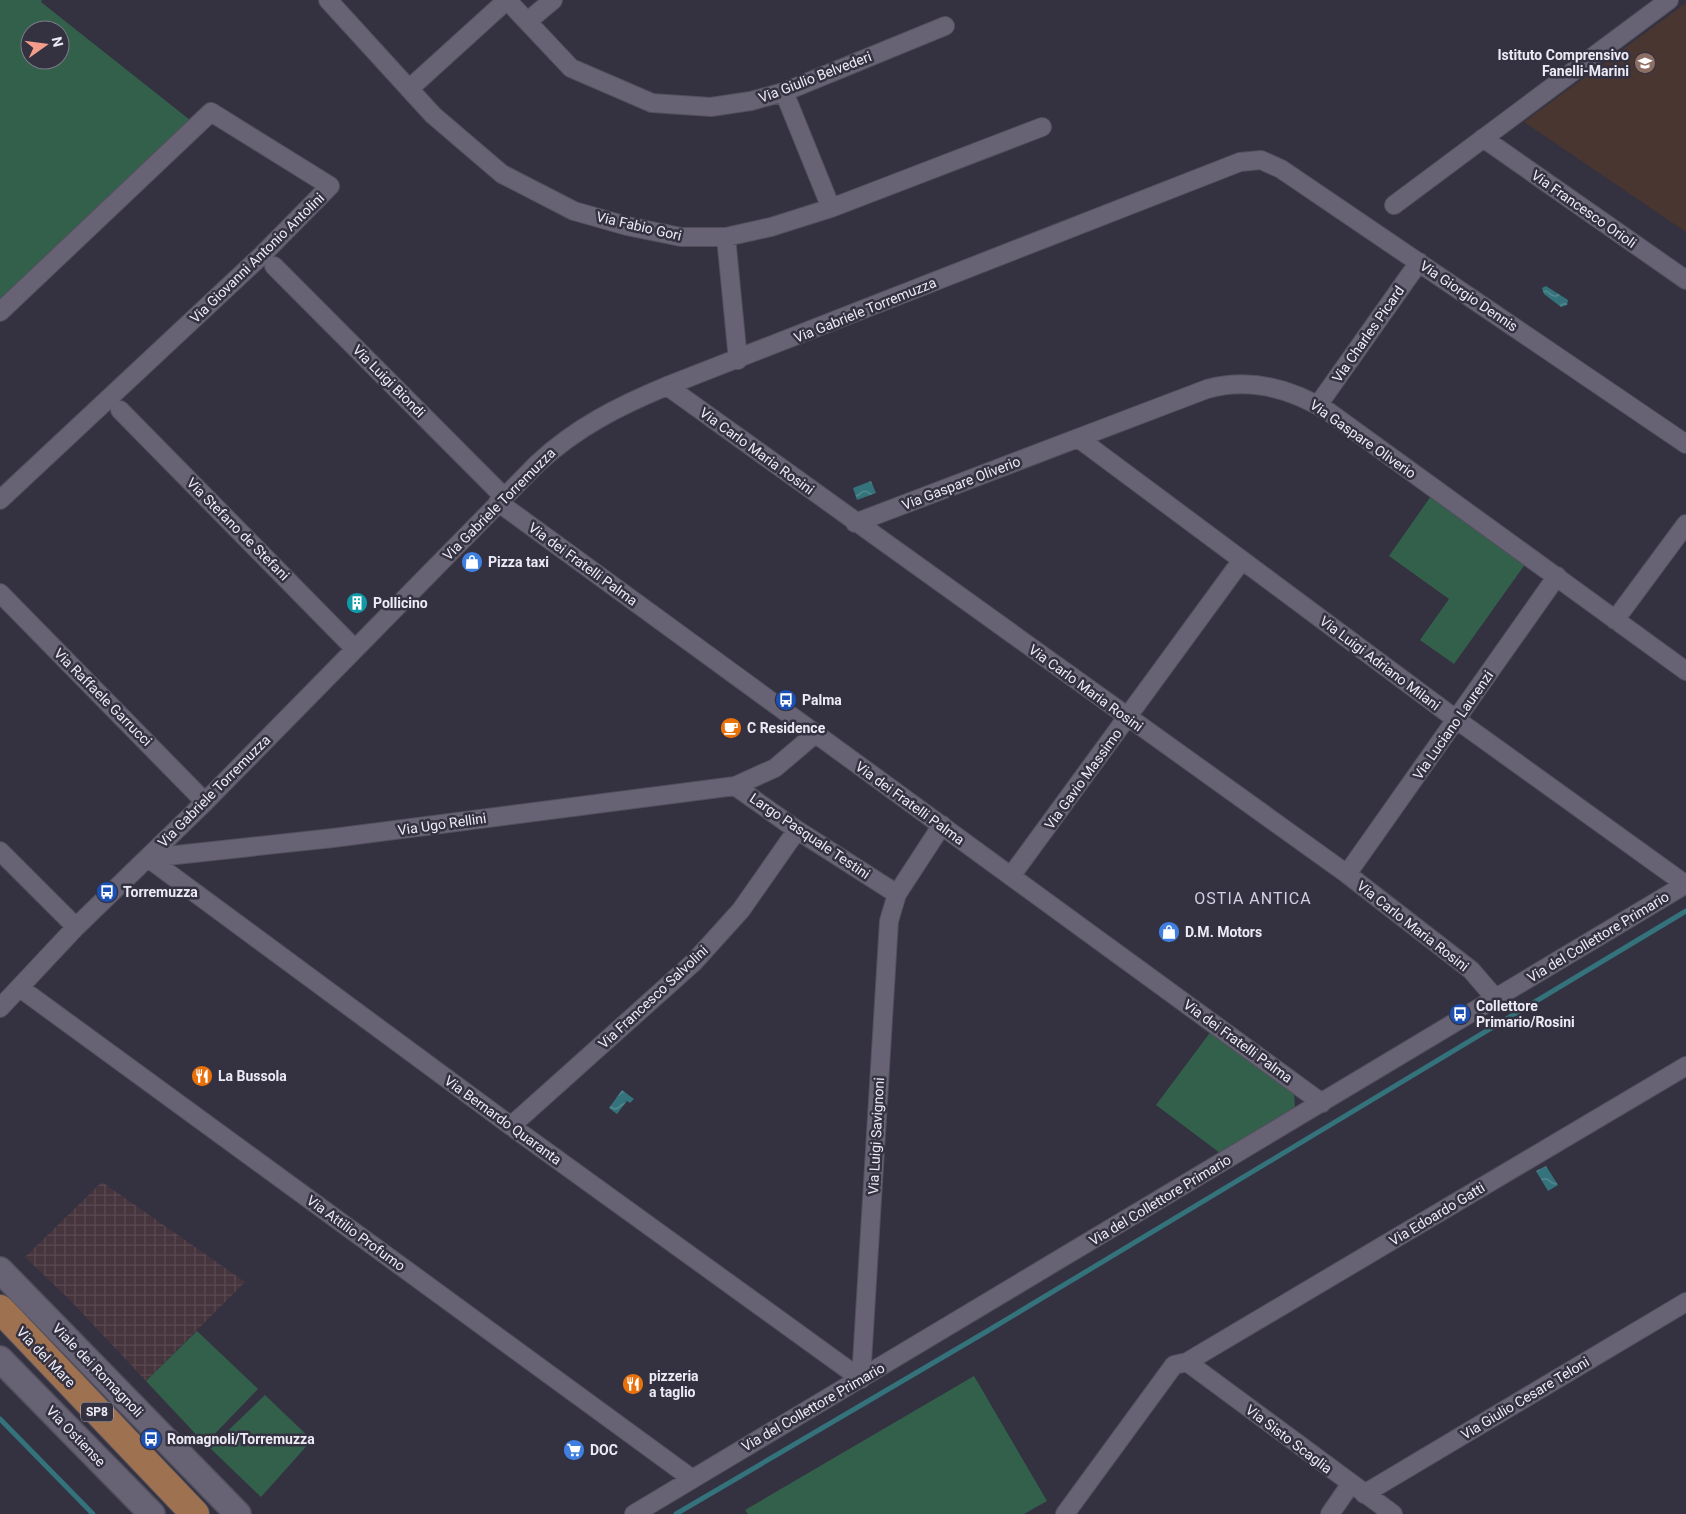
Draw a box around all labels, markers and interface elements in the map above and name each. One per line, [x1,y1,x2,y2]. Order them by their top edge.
north arrow [20,20,70,70]
text: N [49,35,67,49]
place label: Istituto Comprensivo Fanelli-Marini [1498,47,1629,79]
street label: Via Giulio Belvederi [756,48,874,106]
school or university icon: Istituto Comprensivo Fanelli-Marini [1633,51,1657,75]
street label: Via Francesco Orioli [1529,167,1639,251]
street label: Via Giovanni Antonio Antolini [187,190,327,326]
street label: Via Fabio Gori [595,208,683,244]
street label: Via Giorgio Dennis [1417,257,1521,335]
street label: Via Gabriele Torremuzza [792,274,938,346]
street label: Via Charles Picard [1329,283,1407,385]
street label: Via Luigi Biondi [350,342,428,420]
street label: Via Gaspare Oliverio [1307,396,1419,482]
street label: Via Carlo Maria Rosini [697,404,817,498]
street label: Via Gabriele Torremuzza [440,445,558,563]
street label: Via Gaspare Oliverio [900,453,1022,513]
street label: Via Stefano de Stefani [184,475,292,583]
street label: Via dei Fratelli Palma [525,519,641,609]
shop icon: Pizza taxi [460,550,484,574]
place label: Pizza taxi [488,554,549,570]
building icon: Pollicino [345,591,369,615]
place label: Pollicino [373,595,428,611]
street label: Via Luigi Adriano Milani [1317,613,1443,713]
street label: Via Carlo Maria Rosini [1026,641,1146,735]
street label: Via Raffaele Garrucci [51,645,155,749]
street label: Via Luciano Laurenzi [1409,668,1497,782]
bus stop icon: Palma [774,688,798,712]
place label: Palma [802,692,842,708]
cafe icon: C Residence [719,716,743,740]
place label: C Residence [747,720,826,736]
street label: Via Gavio Massimo [1041,726,1125,832]
street label: Via Gabriele Torremuzza [155,732,273,850]
street label: Via dei Fratelli Palma [852,758,968,848]
street label: Largo Pasquale Testini [747,790,873,882]
street label: Via Ugo Rellini [397,810,487,838]
street label: Via Carlo Maria Rosini [1354,877,1472,975]
bus stop icon: Torremuzza [95,880,119,904]
place label: Torremuzza [123,884,198,900]
street label: Via del Collettore Primario [1524,888,1672,986]
district label: OSTIA ANTICA [1194,889,1312,908]
shop icon: D.M. Motors [1157,920,1181,944]
place label: D.M. Motors [1185,924,1262,940]
street label: Via Francesco Salvolini [595,942,711,1052]
street label: Via dei Fratelli Palma [1180,996,1296,1086]
place label: Collettore Primario/Rosini [1476,998,1575,1030]
bus stop icon: Collettore Primario/Rosini [1448,1002,1472,1026]
restaurant icon: La Bussola [190,1064,214,1088]
place label: La Bussola [218,1068,287,1084]
street label: Via Bernardo Quaranta [441,1072,565,1168]
street label: Via Luigi Savignoni [865,1077,887,1195]
street label: Via del Collettore Primario [1086,1151,1234,1249]
street label: Via Edoardo Gatti [1386,1179,1488,1249]
street label: Via Attilio Profumo [304,1192,408,1274]
street label: Viale dei Romagnoli [49,1320,147,1420]
street label: Via del Mare [13,1324,79,1390]
street label: Via Giulio Cesare Teloni [1458,1353,1592,1443]
street label: Via del Collettore Primario [739,1359,887,1455]
place label: pizzeria a taglio [649,1368,699,1400]
restaurant icon: pizzeria a taglio [621,1372,645,1396]
street label: Via Sisto Scaglia [1243,1401,1335,1477]
street label: Via Ostiense [43,1402,109,1470]
road number: SP8 [81,1402,113,1421]
bus stop icon: Romagnoli/Torremuzza [139,1427,163,1451]
place label: Romagnoli/Torremuzza [167,1431,315,1447]
supermarket icon: DOC [562,1438,586,1462]
place label: DOC [590,1442,618,1458]

